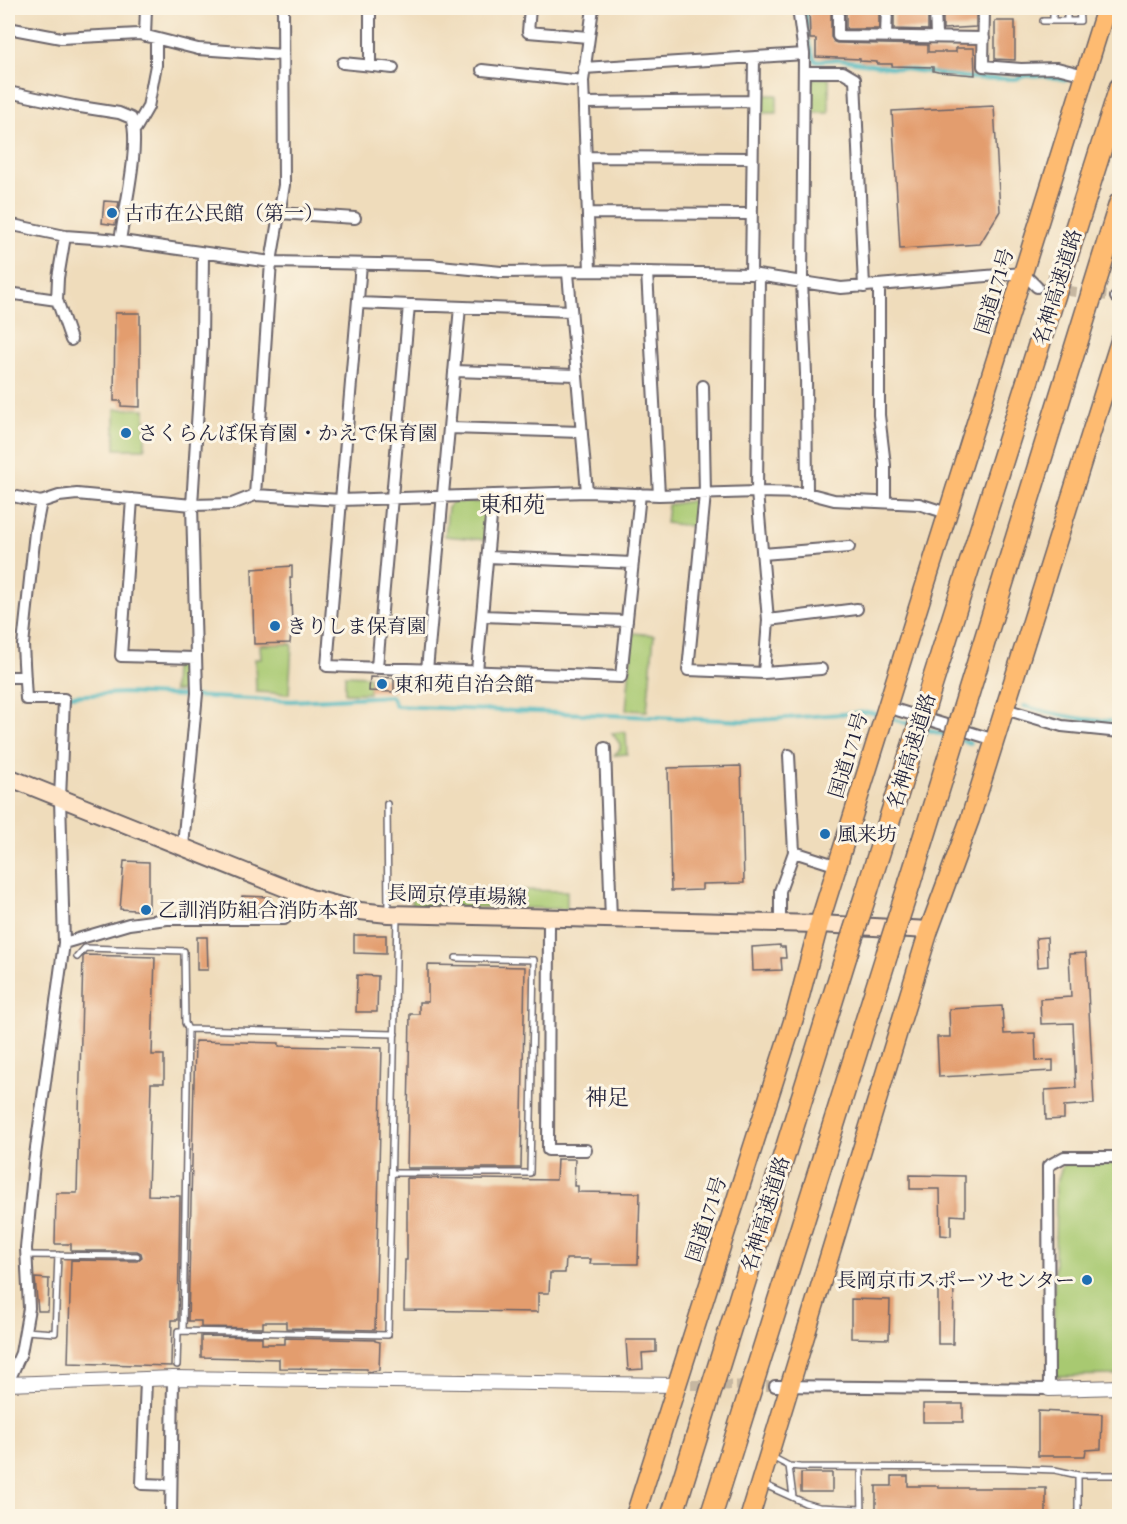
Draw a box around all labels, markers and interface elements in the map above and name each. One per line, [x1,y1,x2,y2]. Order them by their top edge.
place label: 古市在公民館（第一） [124,200,324,226]
marker: 古市在公民館（第一） [105,206,119,220]
street label: 名神高速道路 [1027,226,1087,348]
street label: 国道171号 [969,245,1019,337]
place label: さくらんぼ保育園・かえで保育園 [138,420,438,446]
marker: さくらんぼ保育園・かえで保育園 [119,426,133,440]
district label: 東和苑 [479,490,545,519]
place label: きりしま保育園 [287,613,427,639]
marker: きりしま保育園 [268,619,282,633]
place label: 東和苑自治会館 [394,671,534,697]
marker: 東和苑自治会館 [375,677,389,691]
street label: 名神高速道路 [881,690,941,812]
street label: 国道171号 [823,709,873,801]
place label: 風来坊 [837,821,897,847]
marker: 風来坊 [818,827,832,841]
street label: 長岡京停車場線 [387,880,527,910]
place label: 乙訓消防組合消防本部 [158,897,358,923]
marker: 乙訓消防組合消防本部 [139,903,153,917]
district label: 神足 [585,1083,629,1112]
street label: 名神高速道路 [735,1153,795,1275]
street label: 国道171号 [680,1173,732,1265]
place label: 長岡京市スポーツセンター [837,1267,1075,1293]
marker: 長岡京市スポーツセンター [1080,1273,1094,1287]

